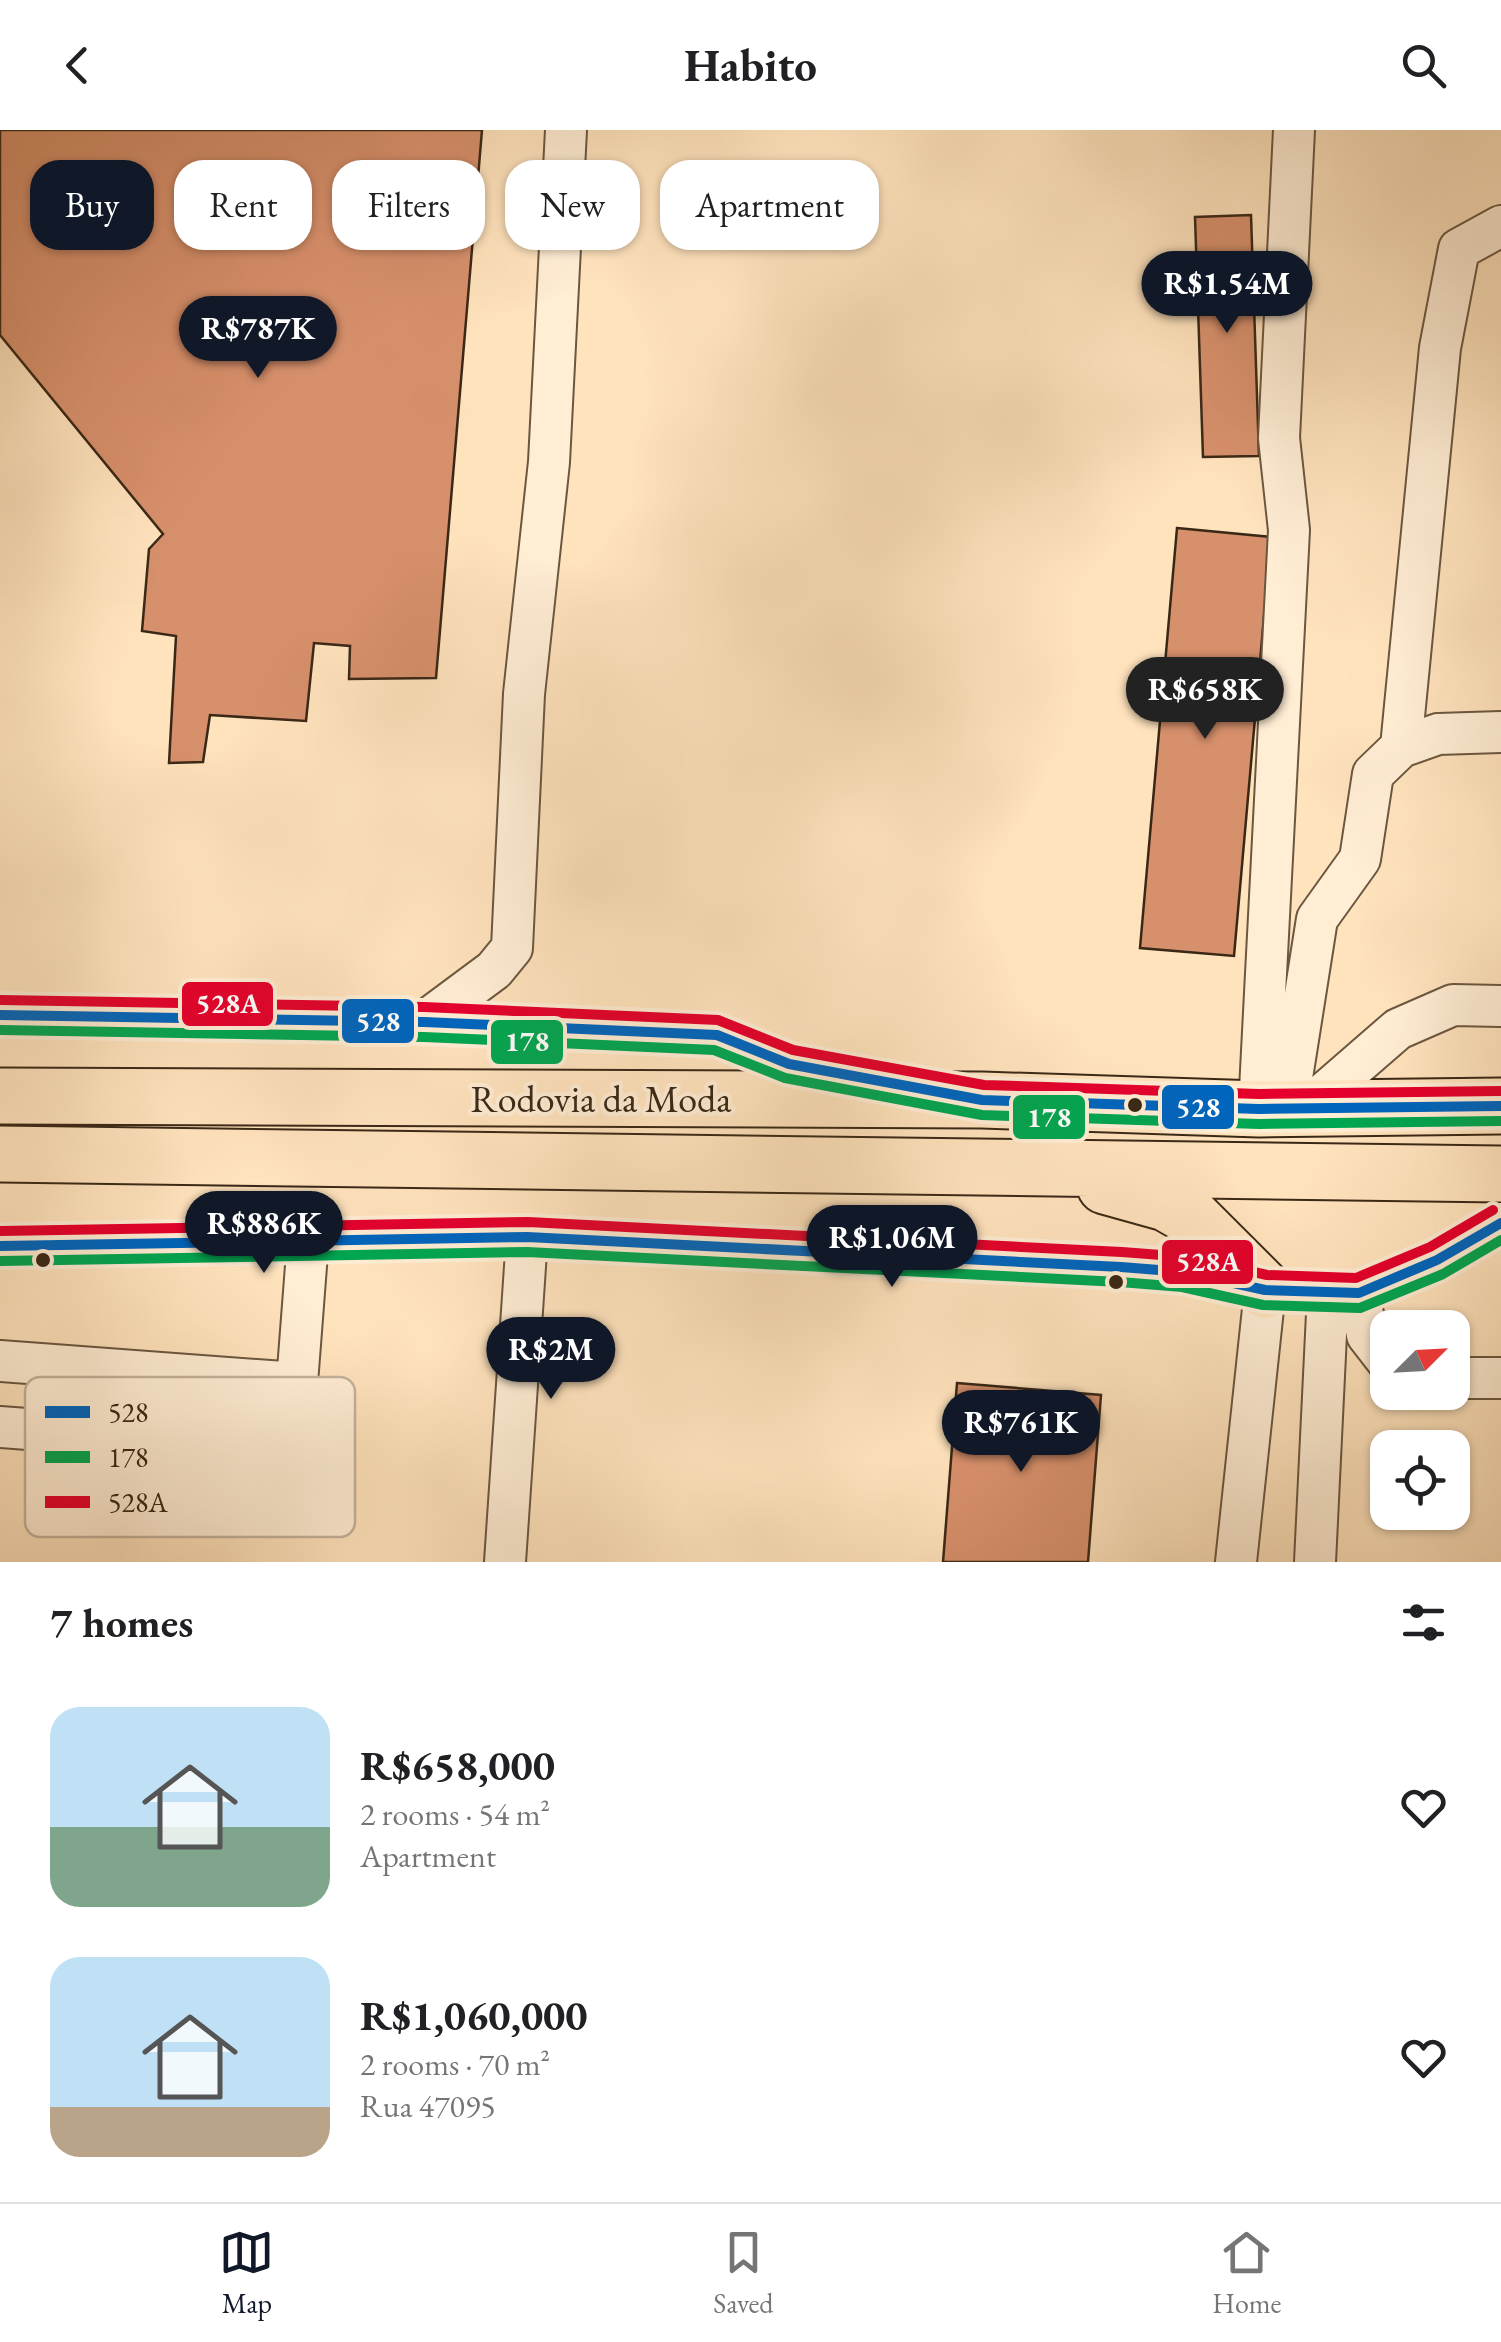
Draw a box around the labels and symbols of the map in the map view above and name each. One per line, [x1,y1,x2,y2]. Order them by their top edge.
pin: R$1.54M [1135,251,1319,336]
pin: R$787K [177,296,339,381]
pin: R$658K [1124,657,1286,742]
line badge: 528A [180,980,275,1028]
text: 528A [196,985,261,1021]
line badge: 528 [340,997,416,1045]
text: 528 [356,1003,400,1039]
line badge: 178 [489,1018,565,1066]
text: 178 [505,1023,549,1059]
street label: Rodovia da Moda [471,1074,732,1123]
line badge: 528 [1160,1083,1236,1131]
text: 528 [1176,1089,1220,1125]
line badge: 178 [1011,1093,1087,1141]
unlabelled marker [1125,1095,1145,1115]
text: 178 [1027,1099,1071,1135]
pin: R$886K [183,1191,345,1276]
pin: R$1.06M [800,1205,984,1290]
line badge: 528A [1160,1238,1255,1286]
text: 528A [1176,1243,1241,1279]
unlabelled marker [33,1250,53,1270]
unlabelled marker [1106,1272,1126,1292]
north arrow [1370,1310,1470,1410]
pin: R$2M [492,1317,610,1402]
legend [25,1377,355,1537]
pin: R$761K [940,1390,1102,1475]
text: 528 [108,1394,148,1430]
text: 178 [108,1439,148,1475]
text: 528A [108,1484,168,1520]

